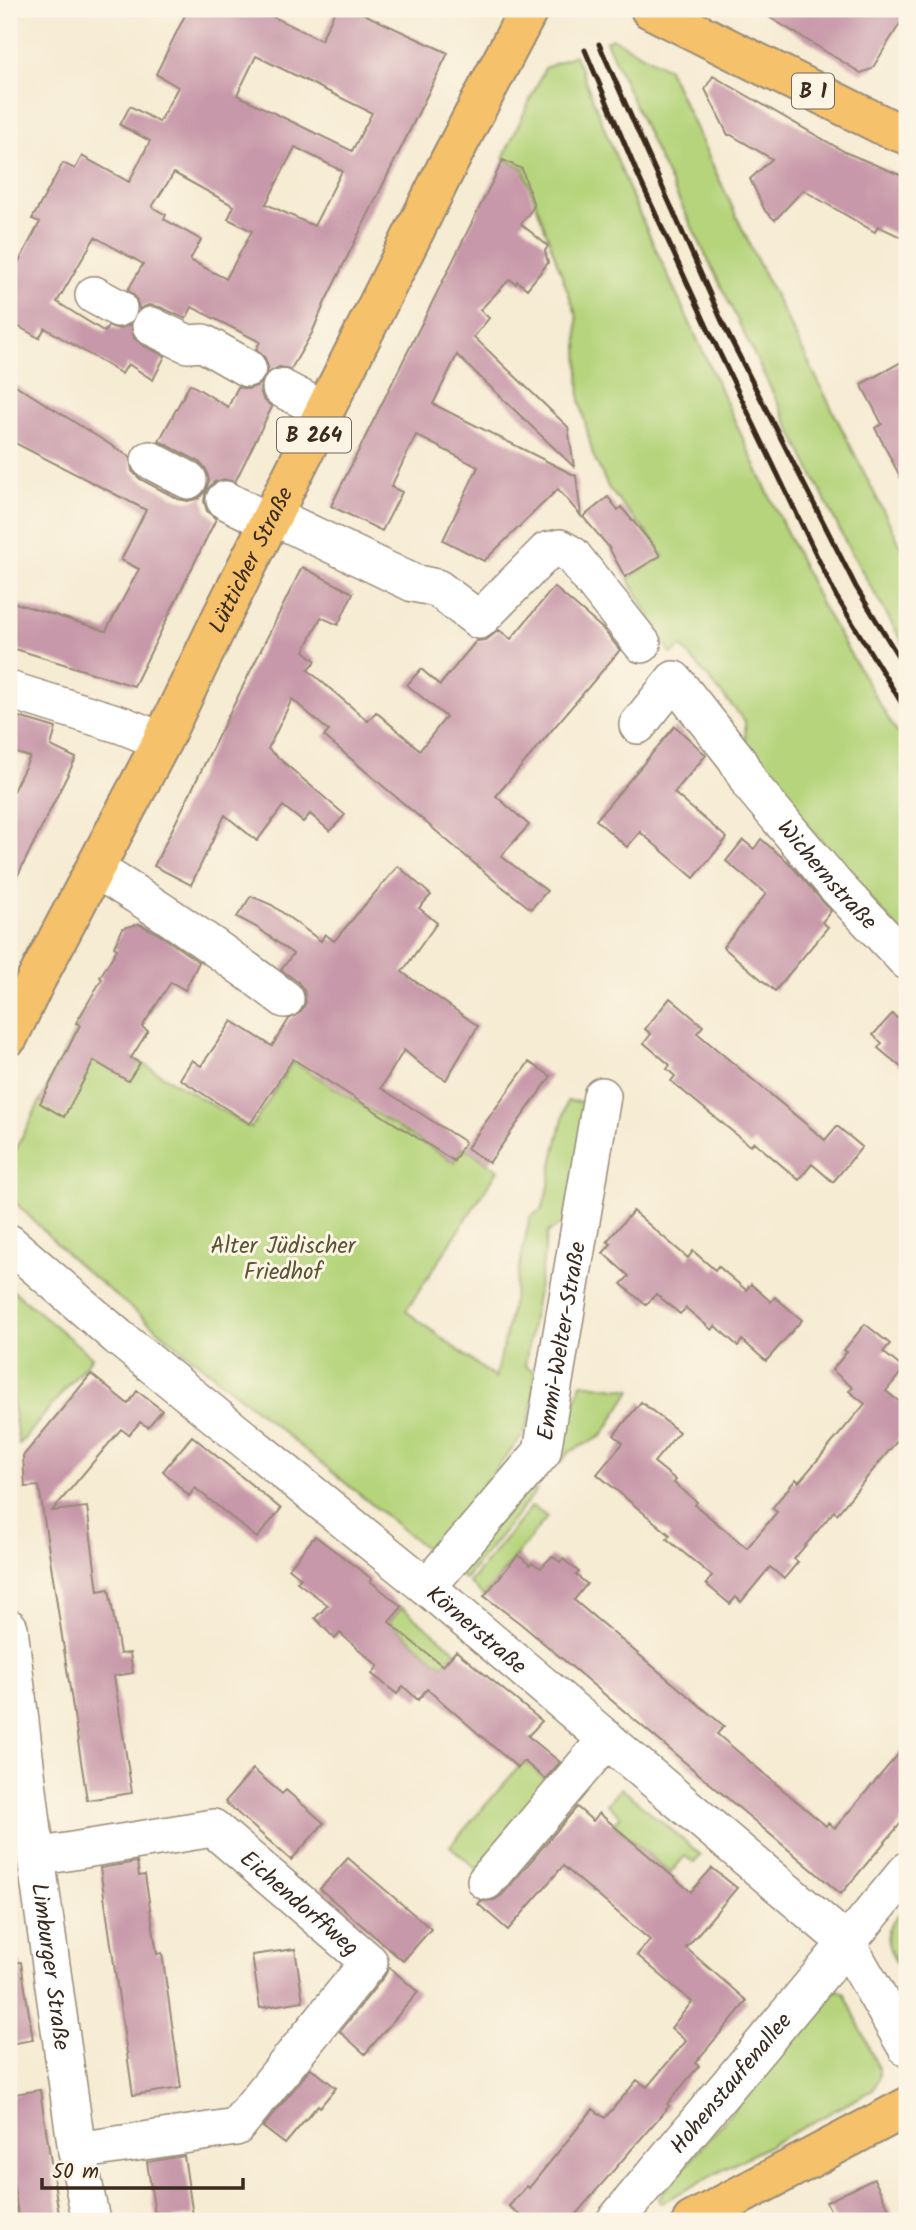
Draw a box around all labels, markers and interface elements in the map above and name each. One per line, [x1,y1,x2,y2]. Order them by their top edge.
road number: B 1 [792,74,834,108]
road number: B 264 [277,418,351,452]
street label: Lütticher Straße [200,481,304,640]
street label: Wichernstraße [767,812,885,939]
park label: Alter Jüdischer Friedhof [211,1229,357,1291]
street label: Emmi-Welter-Straße [528,1239,597,1443]
street label: Körnerstraße [417,1577,534,1684]
street label: Eichendorffweg [231,1842,366,1966]
street label: Limburger Straße [20,1881,79,2053]
street label: Hohenstaufenallee [662,2005,802,2163]
scale bar [42,2146,243,2190]
text: 50 m [52,2156,99,2189]

